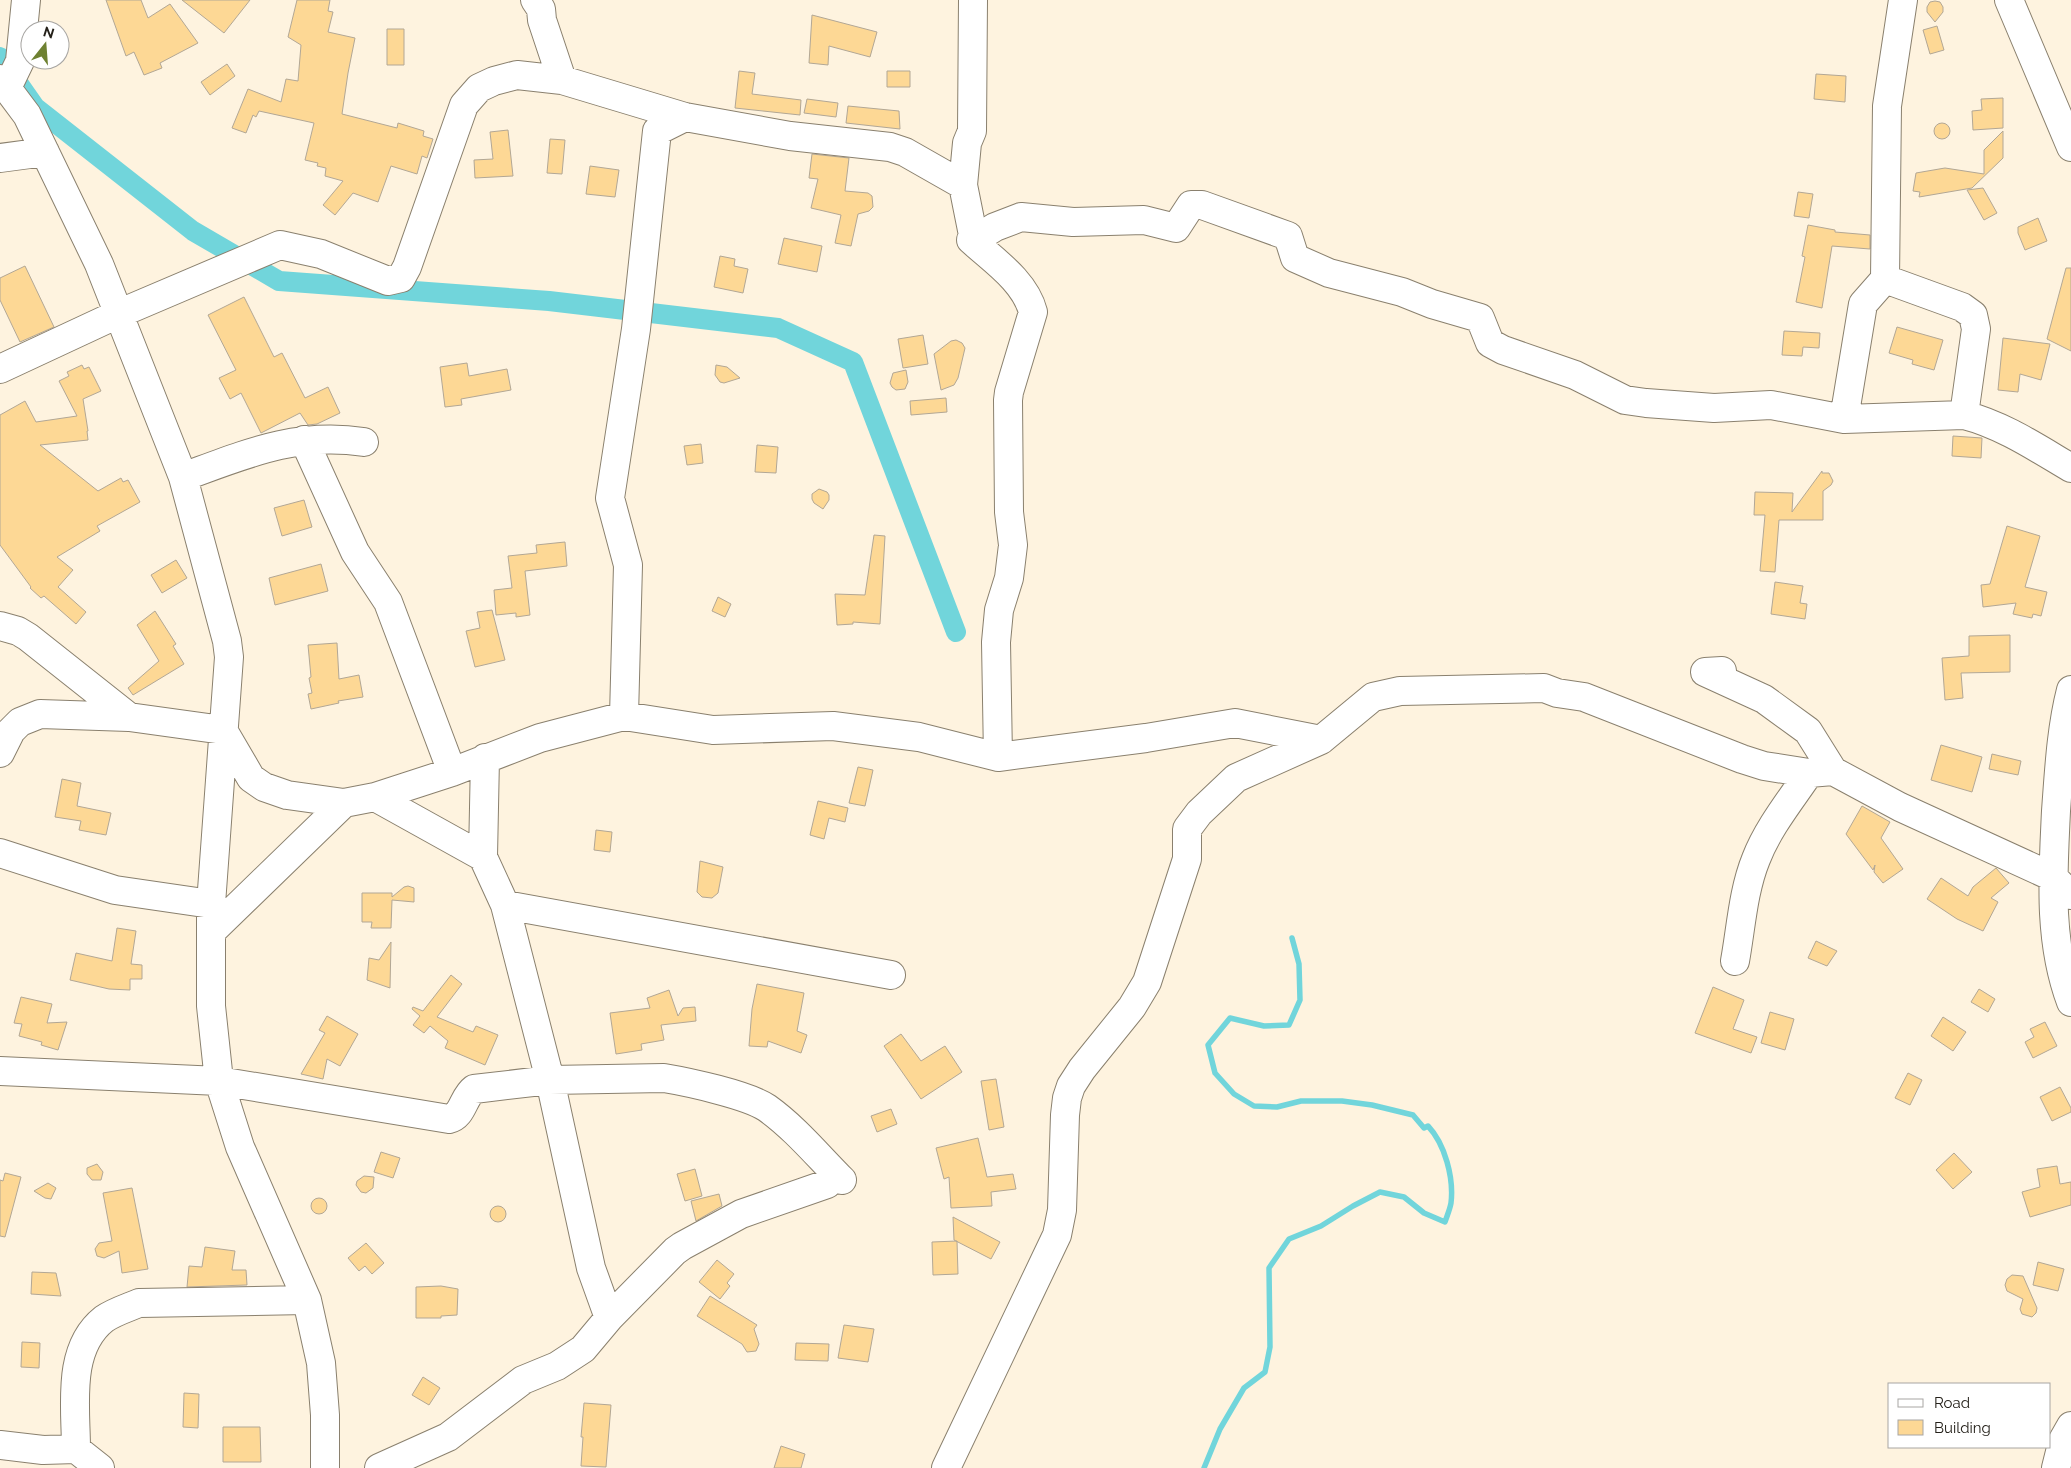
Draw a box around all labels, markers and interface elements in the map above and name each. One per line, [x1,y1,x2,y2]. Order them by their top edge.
north arrow [20,20,70,70]
text: N [41,23,56,42]
legend [1888,1383,2051,1448]
text: Road [1934,1394,1970,1412]
text: Building [1934,1419,1991,1437]

